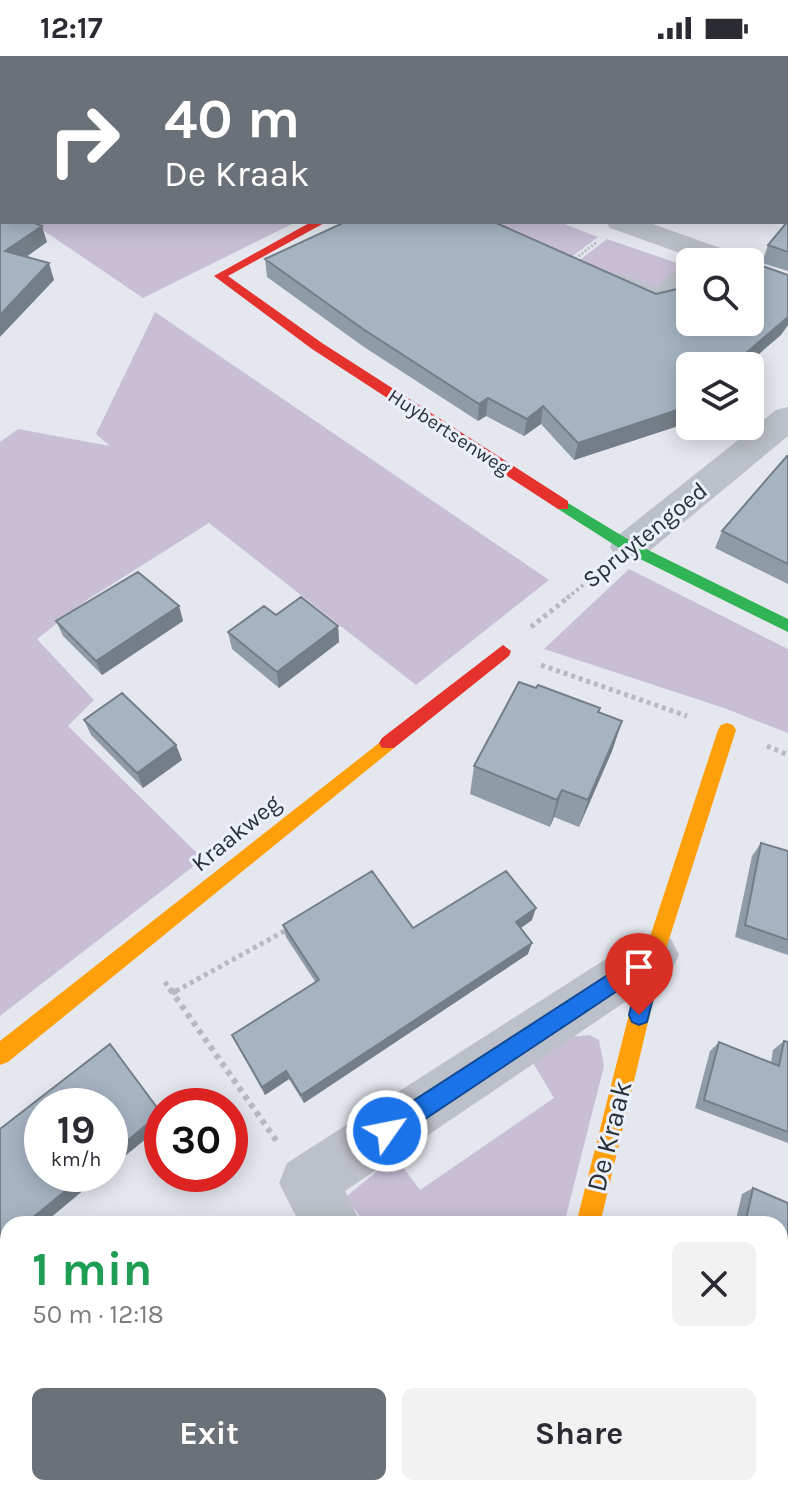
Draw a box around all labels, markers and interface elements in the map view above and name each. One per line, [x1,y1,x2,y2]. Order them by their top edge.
text: 12:17 [40,10,103,46]
text: 40 m [164,86,300,151]
icon: right [32,88,136,192]
text: De Kraak [164,153,310,195]
map controls [676,248,764,440]
button: search [676,248,764,336]
button: layers [676,352,764,440]
street label: Huybertsenweg [384,384,514,480]
street label: Spruytengoed [577,476,713,594]
street label: Kraakweg [186,788,287,877]
pin [605,933,673,1015]
icon: arrive [617,945,661,989]
street label: De Kraak [579,1077,639,1195]
speed limit sign: 30 [144,1088,248,1192]
position arrow [345,1089,429,1173]
text: 19 [57,1106,95,1153]
text: km/h [51,1148,101,1171]
text: 1 min [32,1241,152,1297]
button: close [672,1242,756,1326]
text: 50 m · 12:18 [32,1299,164,1330]
button: Exit [32,1388,386,1480]
button: Share [402,1388,756,1480]

